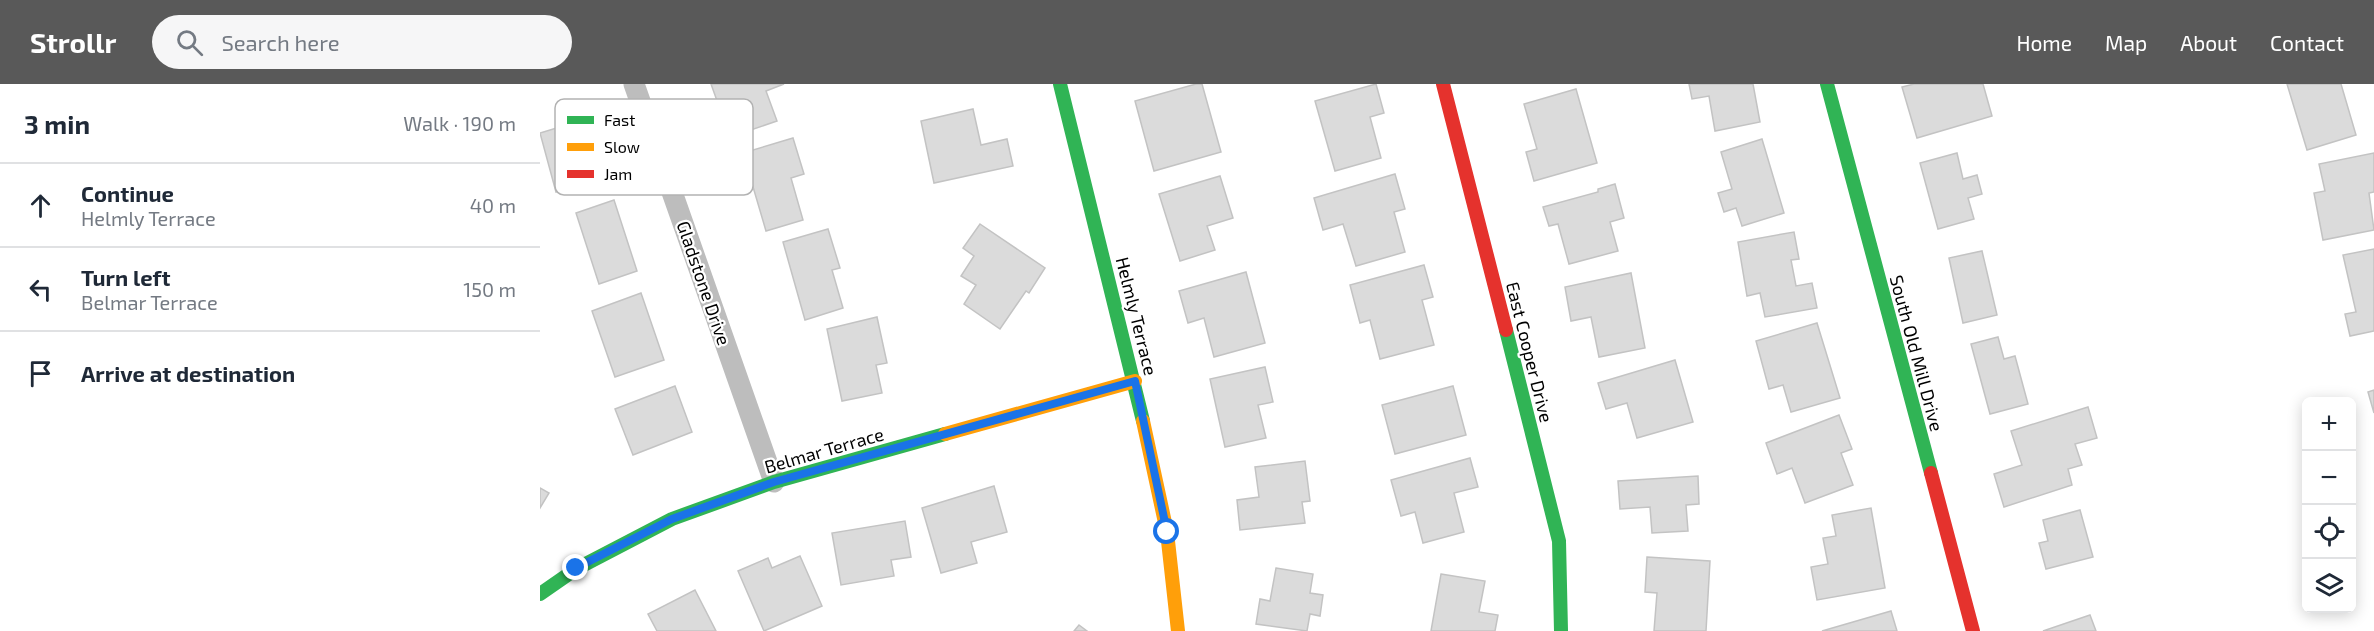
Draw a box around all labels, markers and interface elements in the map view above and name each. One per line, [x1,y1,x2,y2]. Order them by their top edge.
search box [152,15,572,69]
text: Strollr [30,25,116,59]
icon: search [173,26,206,59]
text: Search here [221,29,340,55]
text: Home [2016,30,2072,55]
text: Map [2105,30,2147,55]
text: About [2180,30,2237,55]
text: Contact [2270,30,2344,55]
legend [555,99,753,195]
text: 3 min [24,108,90,139]
text: Fast [604,110,635,129]
text: Walk · 190 m [403,111,516,135]
text: Slow [604,137,640,156]
text: Jam [604,164,632,183]
text: Continue [81,180,174,206]
icon: ahead [24,189,57,222]
text: 40 m [470,193,516,217]
text: Helmly Terrace [81,206,216,230]
street label: Gladstone Drive [672,218,736,348]
street label: Helmly Terrace [1112,255,1162,377]
text: Turn left [81,264,170,290]
street label: South Old Mill Drive [1886,272,1948,434]
icon: left [24,273,57,306]
text: 150 m [463,277,516,301]
street label: East Cooper Drive [1502,279,1558,425]
text: Belmar Terrace [81,290,218,314]
icon: arrive [24,357,57,390]
text: Arrive at destination [81,360,295,386]
map controls [2302,397,2356,613]
button: + [2302,397,2356,451]
street label: Belmar Terrace [762,422,886,478]
button: − [2302,451,2356,505]
button: locate [2302,505,2356,559]
route start [1153,518,1179,544]
route end [562,554,588,580]
button: layers [2302,559,2356,613]

